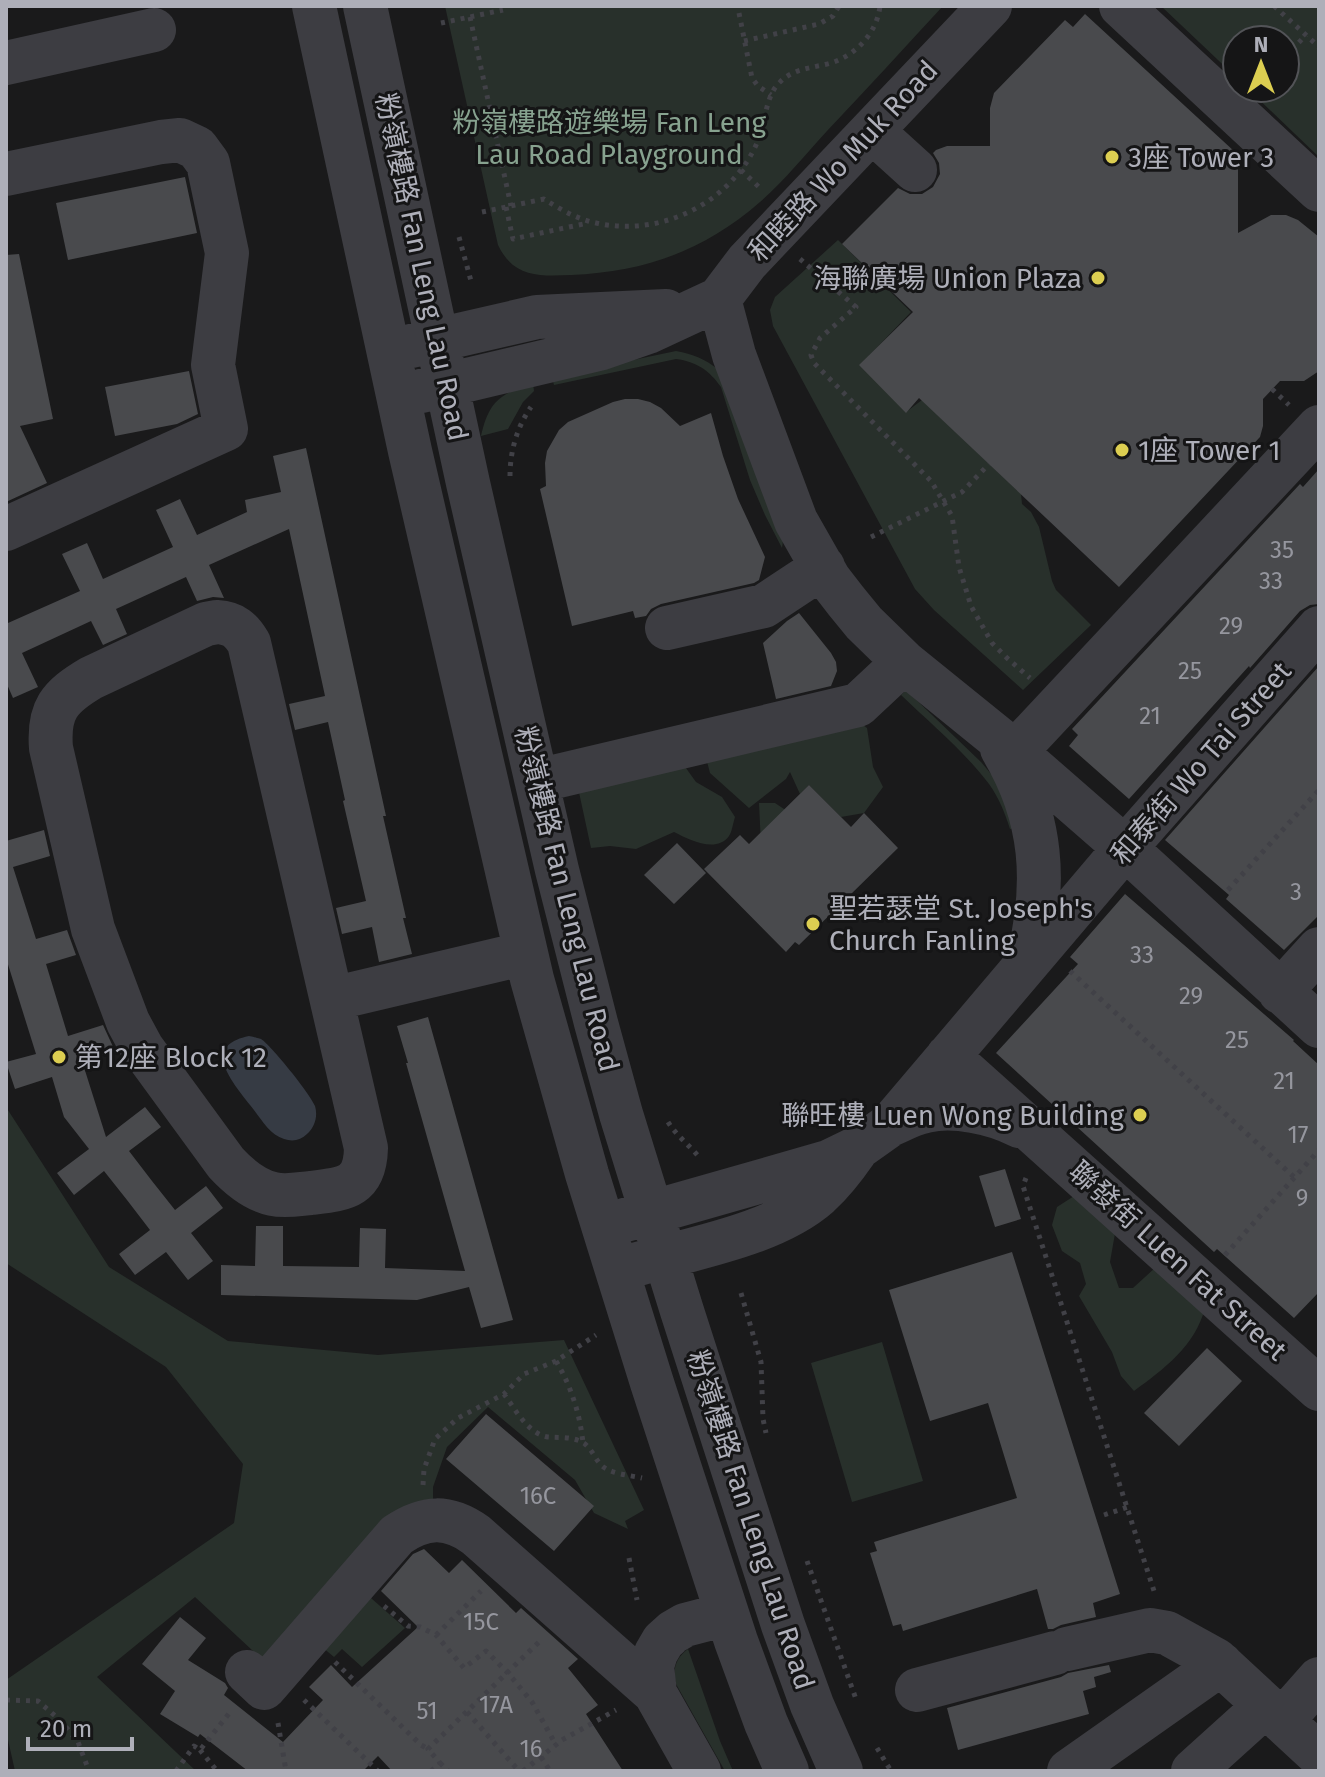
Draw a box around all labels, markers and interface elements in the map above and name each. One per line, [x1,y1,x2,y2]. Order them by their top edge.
north arrow [1221,24,1301,104]
text: N [1254,31,1268,58]
street label: 和睦路 Wo Muk Road [741,54,945,268]
street label: 粉嶺樓路 Fan Leng Lau Road [369,90,475,444]
park label: 粉嶺樓路遊樂場 Fan Leng Lau Road Playground [452,106,766,171]
place label: 3座 Tower 3 [1128,141,1274,174]
marker: 3座 Tower 3 [1103,148,1121,166]
place label: 海聯廣場 Union Plaza [813,262,1082,295]
marker: 海聯廣場 Union Plaza [1089,269,1107,287]
place label: 1座 Tower 1 [1138,434,1281,467]
marker: 1座 Tower 1 [1113,441,1131,459]
house number: 35 [1270,536,1294,564]
house number: 33 [1259,567,1283,595]
house number: 29 [1219,612,1243,640]
street label: 和泰街 Wo Tai Street [1104,654,1299,871]
house number: 25 [1178,657,1202,685]
house number: 21 [1139,702,1161,730]
street label: 粉嶺樓路 Fan Leng Lau Road [508,723,626,1075]
house number: 3 [1290,878,1302,906]
place label: 聖若瑟堂 St. Joseph's Church Fanling [829,892,1093,957]
marker: 聖若瑟堂 St. Joseph's Church Fanling [804,915,822,933]
house number: 33 [1130,941,1154,969]
house number: 29 [1179,982,1203,1010]
house number: 25 [1225,1026,1249,1054]
place label: 第12座 Block 12 [75,1041,267,1074]
marker: 第12座 Block 12 [50,1048,68,1066]
house number: 21 [1273,1067,1295,1095]
place label: 聯旺樓 Luen Wong Building [781,1099,1124,1132]
marker: 聯旺樓 Luen Wong Building [1131,1106,1149,1124]
house number: 17 [1287,1121,1309,1149]
street label: 聯發街 Luen Fat Street [1063,1155,1294,1368]
house number: 9 [1296,1184,1308,1212]
street label: 粉嶺樓路 Fan Leng Lau Road [681,1346,821,1694]
house number: 16C [520,1482,556,1510]
house number: 15C [463,1608,499,1636]
house number: 17A [479,1691,513,1719]
house number: 51 [416,1697,438,1725]
scale bar [28,1701,132,1751]
text: 20 m [40,1715,92,1743]
house number: 16 [519,1735,543,1763]

